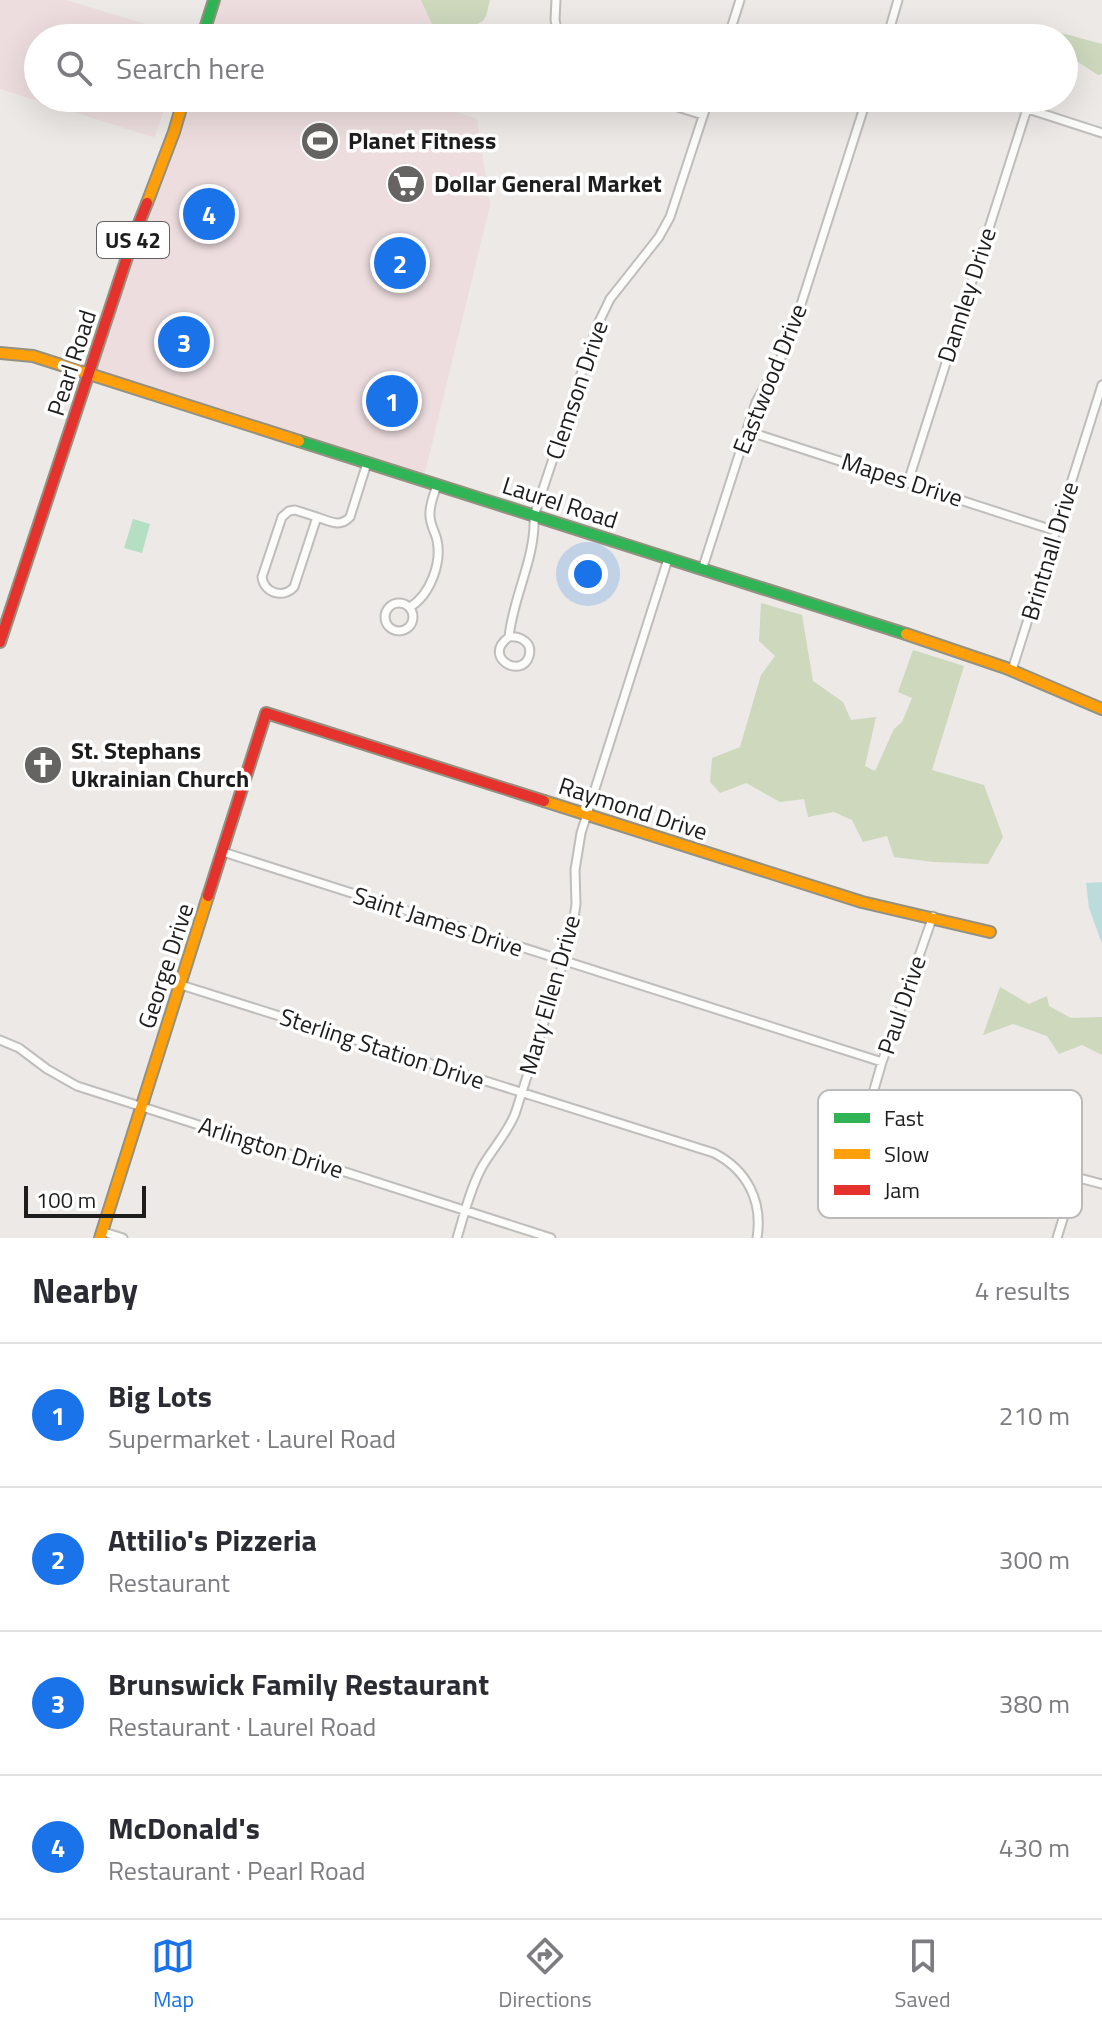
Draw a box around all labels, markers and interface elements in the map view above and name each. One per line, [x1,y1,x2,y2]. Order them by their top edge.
search box [24,24,1078,112]
text: Search here [116,45,265,91]
icon: search [52,46,96,90]
sports icon: Planet Fitness [299,120,341,162]
place label: Planet Fitness [348,122,496,158]
supermarket icon: Dollar General Market [385,163,427,205]
place label: Dollar General Market [434,165,662,201]
pin: 4 [183,184,235,244]
road number: US 42 [97,222,169,258]
street label: Dannley Drive [927,223,1005,367]
pin: 2 [374,233,426,293]
street label: Eastwood Drive [723,298,816,459]
street label: Pearl Road [37,305,105,420]
pin: 3 [158,312,210,372]
street label: Clemson Drive [535,315,617,464]
pin: 1 [366,371,418,431]
street label: Mapes Drive [837,442,968,516]
street label: Laurel Road [498,467,623,538]
street label: Brintnall Drive [1011,477,1087,625]
your location [568,554,608,594]
place label: St. Stephans Ukrainian Church [71,732,249,796]
church icon: St. Stephans Ukrainian Church [22,744,64,786]
street label: Raymond Drive [554,767,712,849]
street label: Saint James Drive [349,877,528,965]
street label: George Drive [128,898,202,1033]
street label: Mary Ellen Drive [509,911,589,1079]
street label: Paul Drive [867,950,935,1059]
street label: Sterling Station Drive [275,998,489,1098]
legend [818,1090,1082,1218]
text: Fast [884,1101,924,1135]
street label: Arlington Drive [194,1107,348,1187]
text: Slow [884,1137,930,1171]
text: Jam [884,1173,920,1207]
scale bar [24,1182,146,1218]
text: 100 m [36,1183,96,1217]
text: Nearby [32,1264,138,1316]
text: 4 results [975,1271,1070,1310]
text: Big Lots [108,1373,212,1419]
text: 1 [51,1396,65,1435]
text: 210 m [999,1396,1070,1435]
text: Supermarket · Laurel Road [108,1419,396,1458]
text: Attilio's Pizzeria [108,1517,317,1563]
text: 2 [51,1540,65,1579]
text: 300 m [999,1540,1070,1579]
text: Restaurant [108,1563,230,1602]
text: Brunswick Family Restaurant [108,1661,489,1707]
text: 3 [51,1684,65,1723]
text: 380 m [999,1684,1070,1723]
text: Restaurant · Laurel Road [108,1707,376,1746]
text: McDonald's [108,1805,260,1851]
text: 4 [51,1828,65,1867]
text: 430 m [999,1828,1070,1867]
text: Restaurant · Pearl Road [108,1851,366,1890]
tab: Map [151,1934,195,2016]
tab: Directions [498,1934,592,2016]
tab: Saved [895,1934,951,2016]

